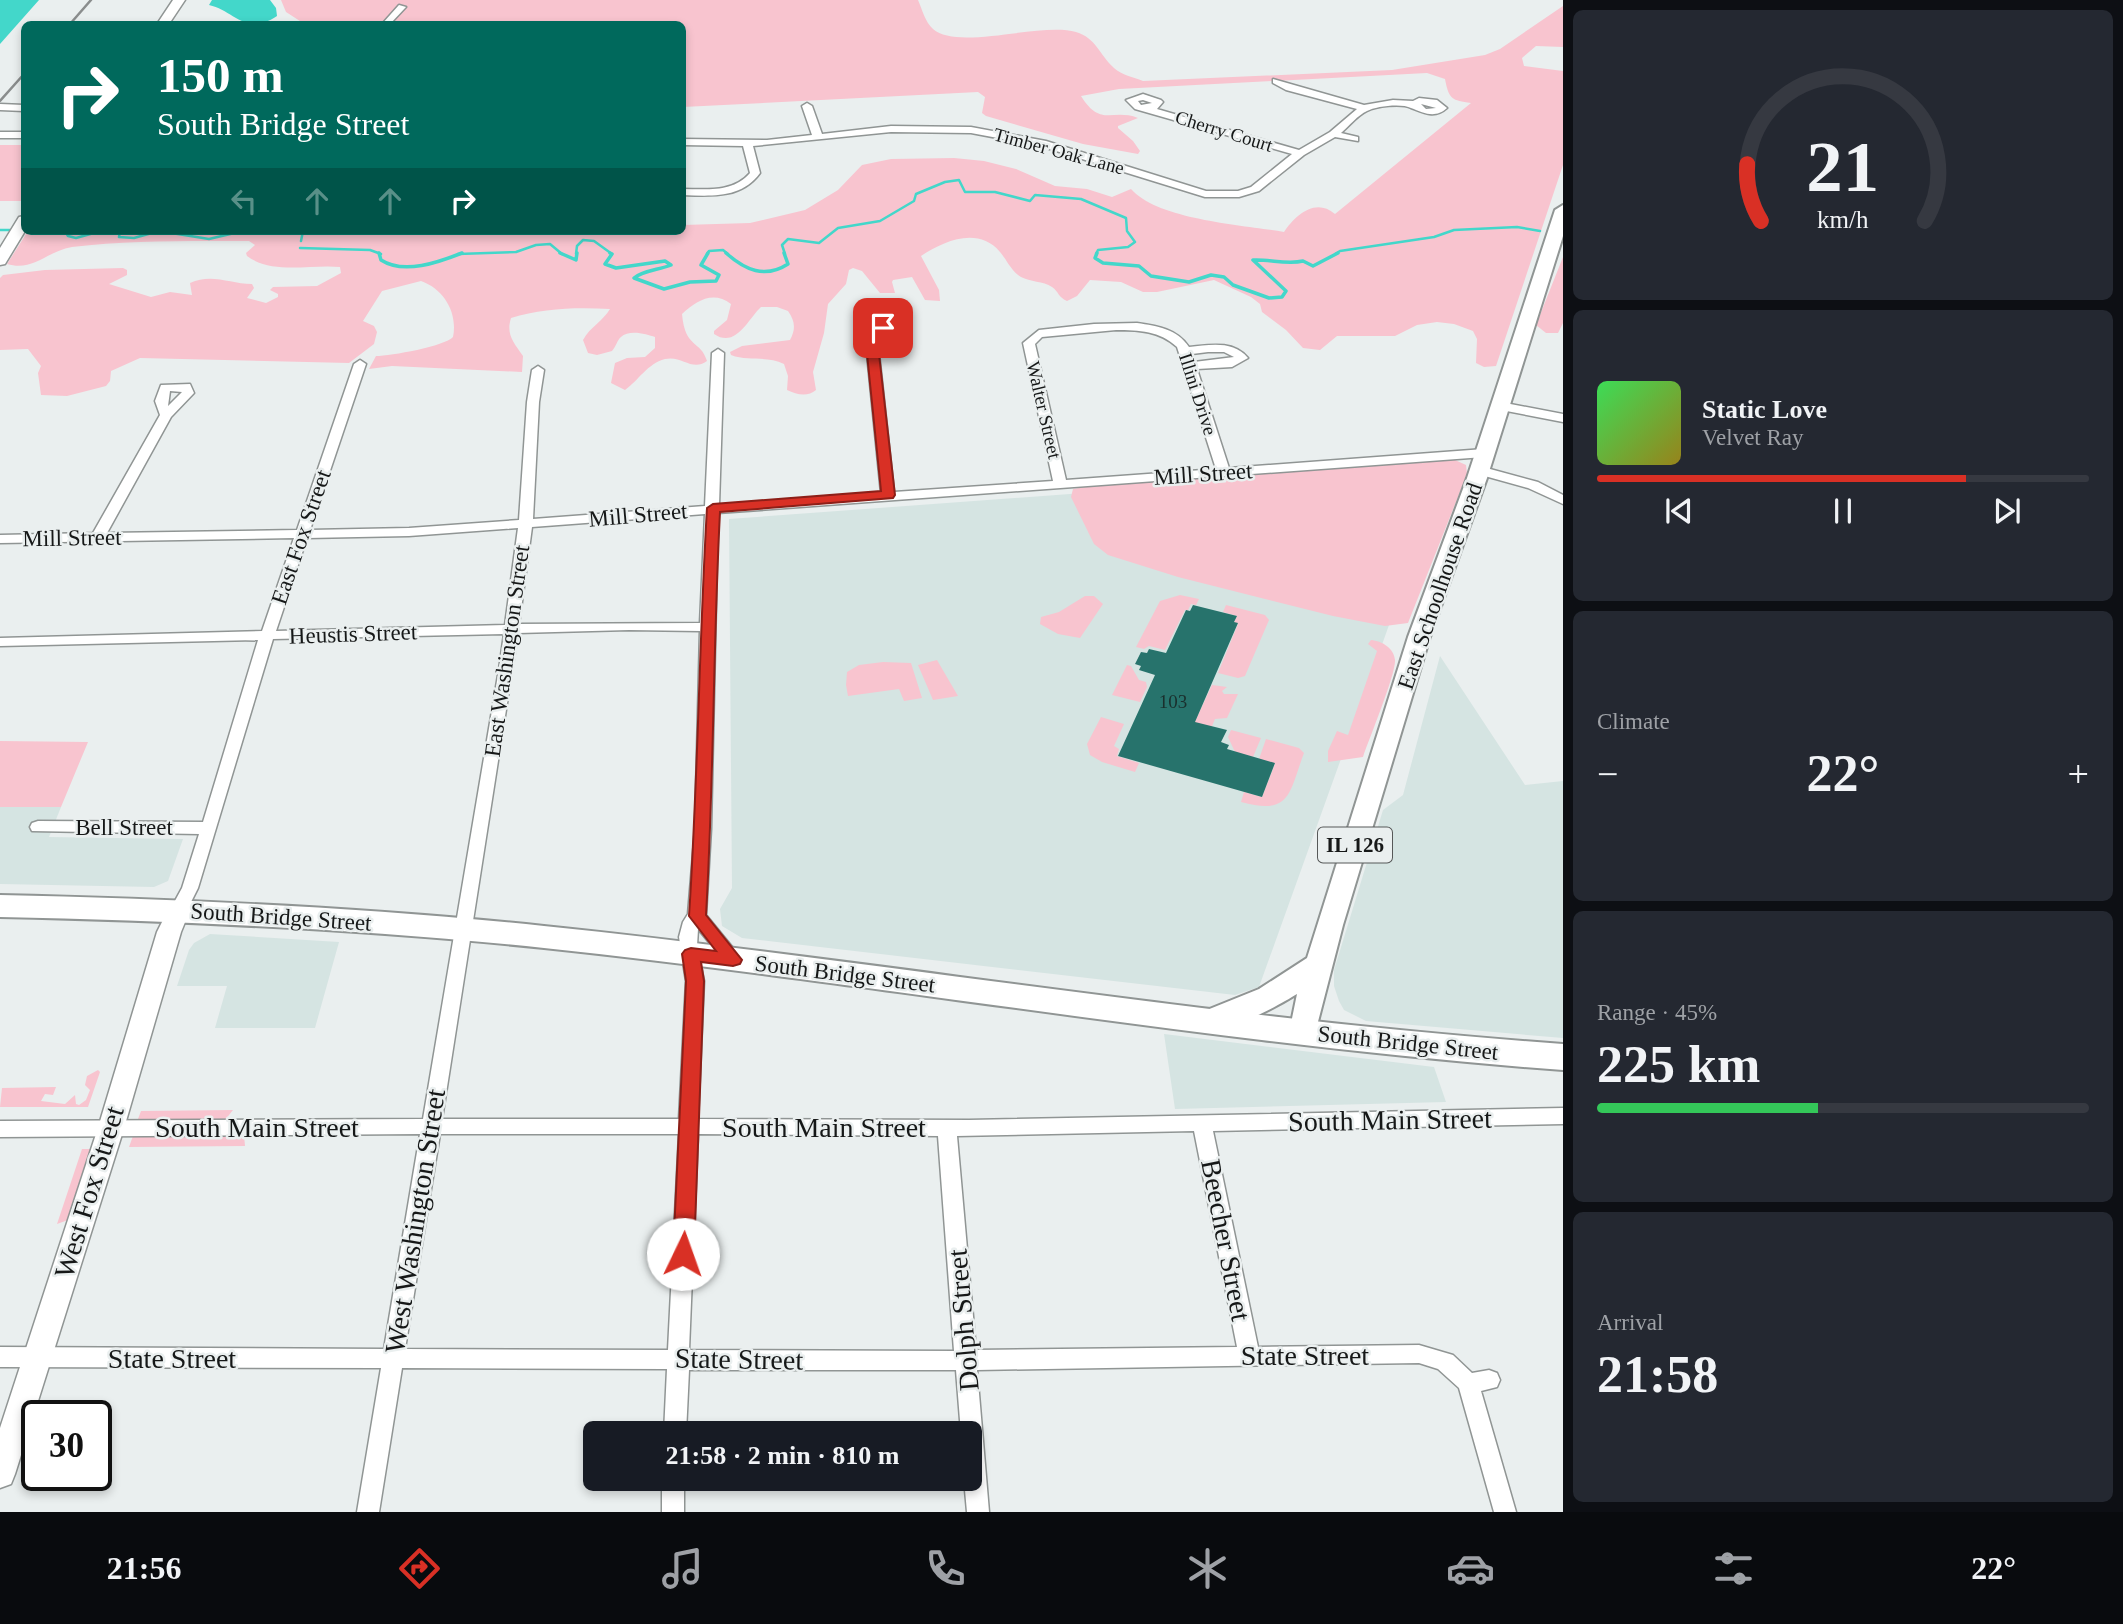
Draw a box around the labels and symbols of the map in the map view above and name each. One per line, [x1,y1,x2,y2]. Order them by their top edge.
street label: Cherry Court [1173,106,1276,156]
street label: Timber Oak Lane [991,123,1127,179]
pin [853,298,913,358]
street label: Illini Drive [1175,350,1221,438]
street label: Walter Street [1023,359,1066,461]
street label: Mill Street [1153,458,1254,490]
street label: East Fox Street [266,466,336,608]
street label: East Schoolhouse Road [1393,479,1487,693]
street label: Mill Street [588,498,689,532]
street label: Mill Street [22,525,122,551]
street label: East Washington Street [480,543,534,759]
street label: Heustis Street [288,619,418,649]
house number: 103 [1159,691,1187,712]
street label: Bell Street [75,815,173,840]
road number: IL 126 [1318,828,1392,862]
street label: South Bridge Street [190,898,373,936]
street label: South Bridge Street [753,951,937,998]
street label: South Bridge Street [1316,1021,1500,1065]
street label: West Washington Street [379,1086,451,1355]
street label: West Fox Street [48,1102,130,1282]
street label: South Main Street [1288,1103,1492,1137]
street label: South Main Street [155,1112,359,1143]
street label: South Main Street [722,1112,926,1143]
street label: Beecher Street [1195,1157,1257,1324]
position arrow [646,1217,720,1291]
street label: Dolph Street [941,1248,985,1392]
street label: State Street [1241,1340,1369,1371]
street label: State Street [675,1342,804,1376]
street label: State Street [108,1343,236,1374]
speed limit sign: 30 [21,1400,112,1491]

